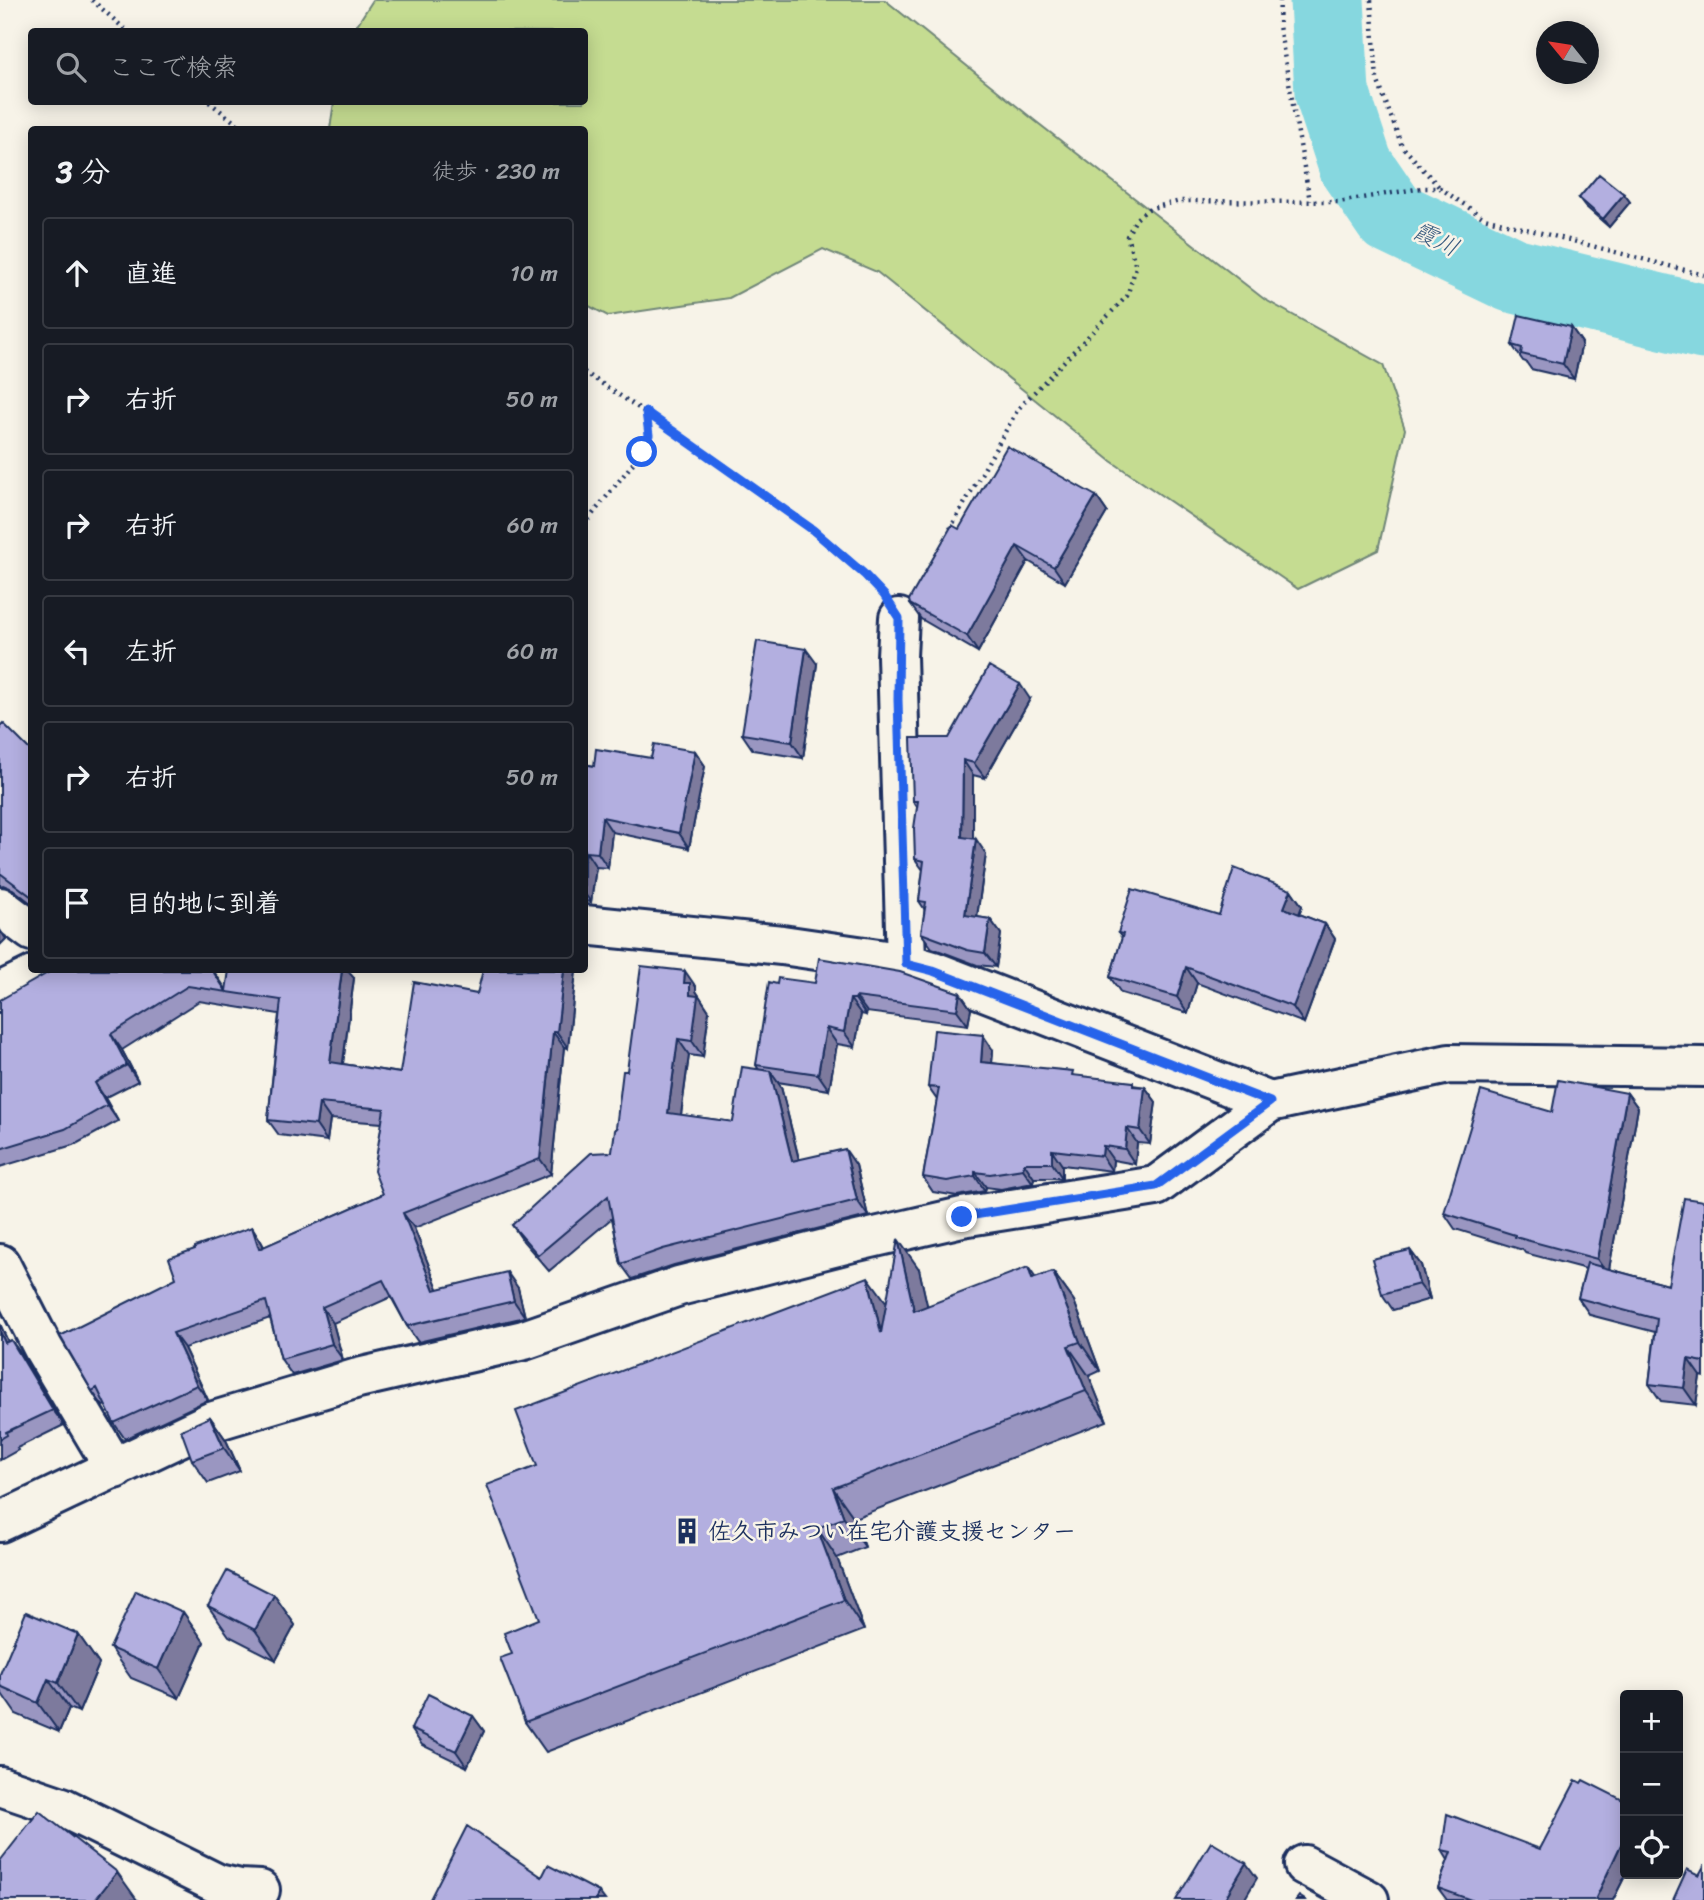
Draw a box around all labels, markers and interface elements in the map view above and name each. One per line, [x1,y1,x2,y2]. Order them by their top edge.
north arrow [1536,21,1599,84]
search box [28,28,588,105]
text: ここで検索 [108,44,238,90]
icon: search [52,48,90,86]
text: 3 分 [56,145,110,199]
text: 徒歩 · 230 m [432,151,560,192]
water label: 霞川 [1405,210,1467,268]
text: 直進 [125,250,177,296]
text: 10 m [510,253,558,294]
icon: ahead [58,254,96,292]
text: 右折 [125,376,177,422]
text: 50 m [506,379,558,420]
icon: right [58,380,96,418]
route start [626,436,657,467]
text: 右折 [125,502,177,548]
text: 60 m [507,505,558,546]
icon: right [58,506,96,544]
text: 左折 [125,628,177,674]
text: 60 m [507,631,558,672]
icon: left [58,632,96,670]
text: 右折 [125,754,177,800]
text: 50 m [506,757,558,798]
icon: right [58,758,96,796]
text: 目的地に到着 [125,880,281,926]
icon: arrive [58,884,96,922]
route end [946,1201,977,1232]
place label: 佐久市みつい在宅介護支援センター [708,1511,1076,1552]
building icon: 佐久市みつい在宅介護支援センター [672,1516,702,1546]
map controls [1620,1690,1683,1879]
button: + [1620,1690,1683,1753]
button: − [1620,1753,1683,1816]
button: locate [1620,1816,1683,1879]

